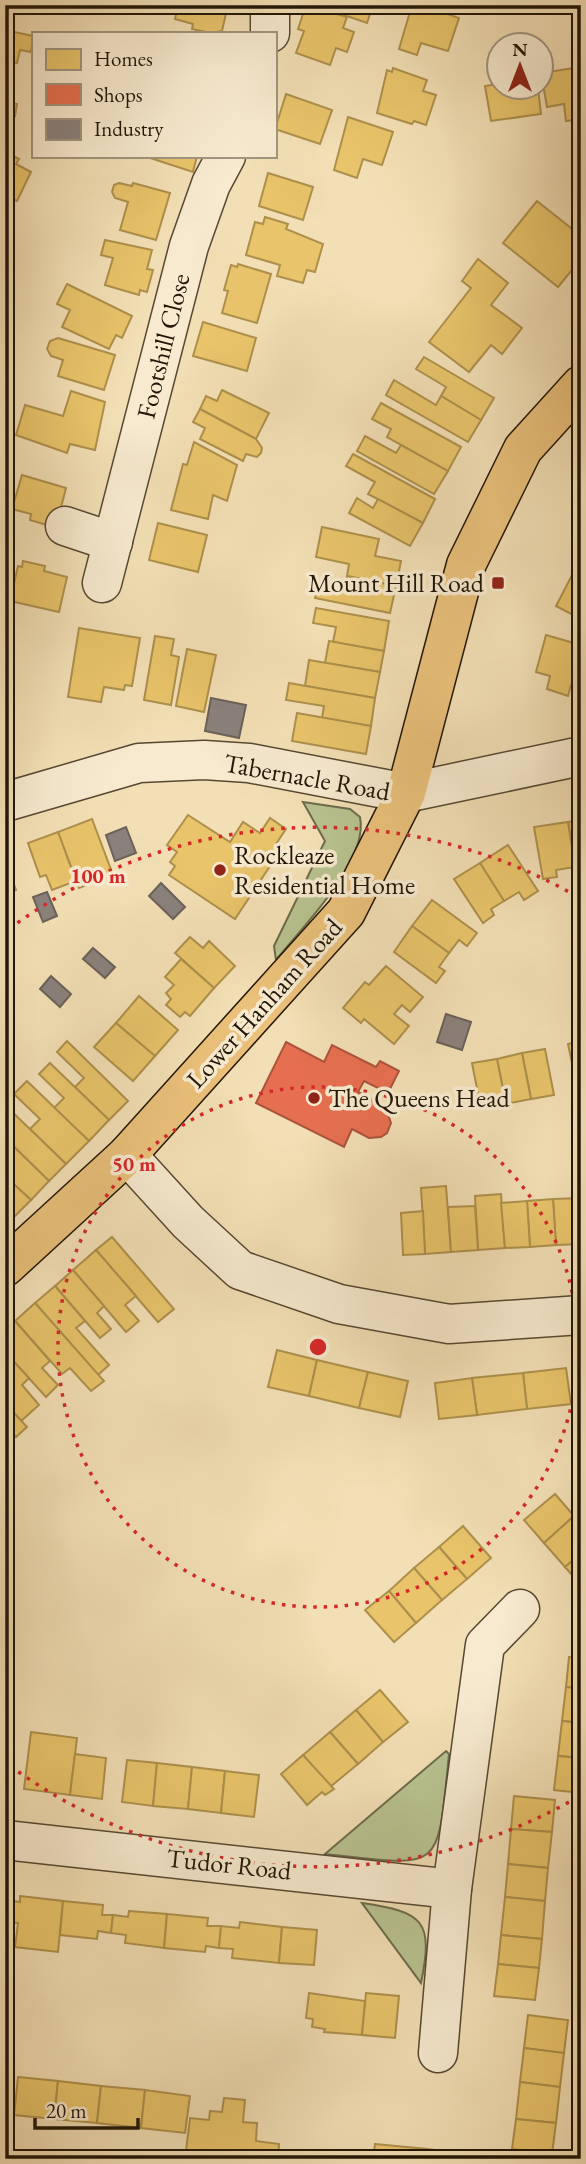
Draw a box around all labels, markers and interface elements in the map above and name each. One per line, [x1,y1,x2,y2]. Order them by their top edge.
legend [32,32,276,158]
north arrow [484,32,554,102]
text: N [512,37,528,62]
text: Homes [94,45,153,72]
text: Shops [94,81,143,108]
text: Industry [94,115,164,142]
street label: Footshill Close [129,270,197,422]
place label: Mount Hill Road [308,566,485,600]
marker: Mount Hill Road [490,575,506,591]
street label: Tabernacle Road [221,746,393,808]
place label: Rockleaze Residential Home [234,838,415,902]
text: 100 m [70,862,126,889]
marker: Rockleaze Residential Home [212,862,228,878]
street label: Lower Hanham Road [179,910,350,1095]
place label: The Queens Head [328,1081,511,1115]
marker: The Queens Head [306,1090,322,1106]
text: 50 m [112,1150,156,1177]
centre of rings [306,1335,330,1359]
street label: Tudor Road [165,1841,294,1888]
scale bar [35,2087,138,2131]
text: 20 m [46,2097,87,2124]

